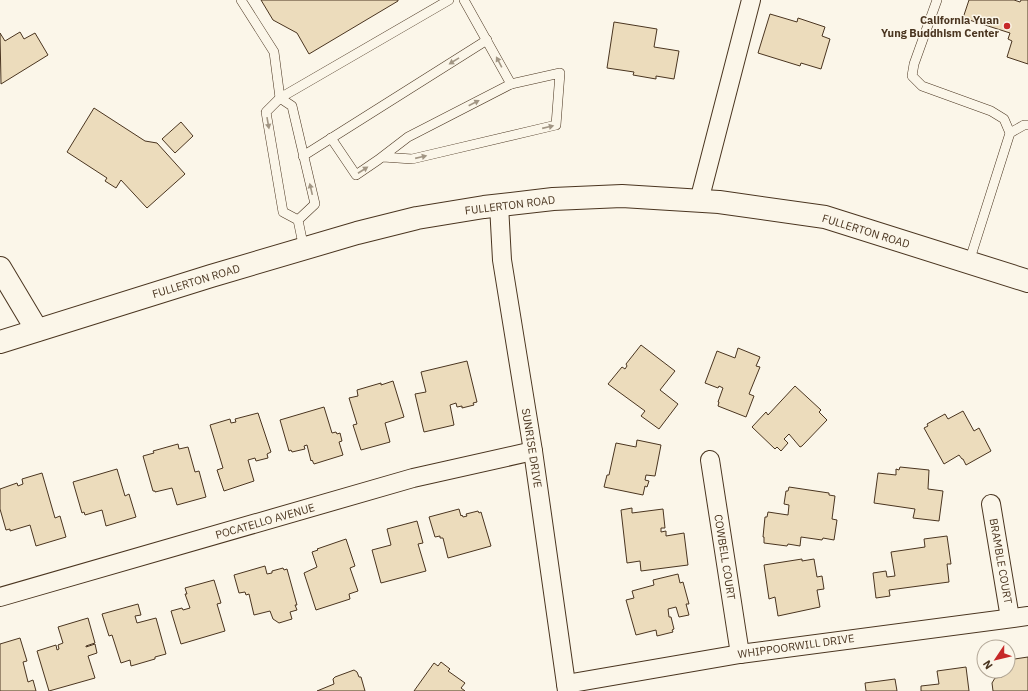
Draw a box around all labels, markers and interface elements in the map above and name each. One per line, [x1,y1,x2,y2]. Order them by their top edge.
place label: California Yuan Yung Buddhism Center [881,13,1000,40]
marker: California Yuan Yung Buddhism Center [1002,21,1012,31]
one-way arrow [496,56,502,68]
one-way arrow [448,57,460,64]
one-way arrow [468,100,480,106]
one-way arrow [265,117,271,129]
one-way arrow [542,124,554,130]
one-way arrow [415,153,427,159]
one-way arrow [358,166,368,174]
one-way arrow [308,182,314,194]
street label: FULLERTON ROAD [464,193,556,217]
street label: FULLERTON ROAD [820,211,912,251]
street label: FULLERTON ROAD [150,261,242,301]
street label: SUNRISE DRIVE [519,407,545,489]
street label: POCATELLO AVENUE [214,500,316,542]
street label: COWBELL COURT [711,513,739,602]
street label: BRAMBLE COURT [987,517,1016,606]
street label: WHIPPOORWILL DRIVE [737,631,855,661]
north arrow [976,639,1016,679]
text: N [980,657,996,672]

